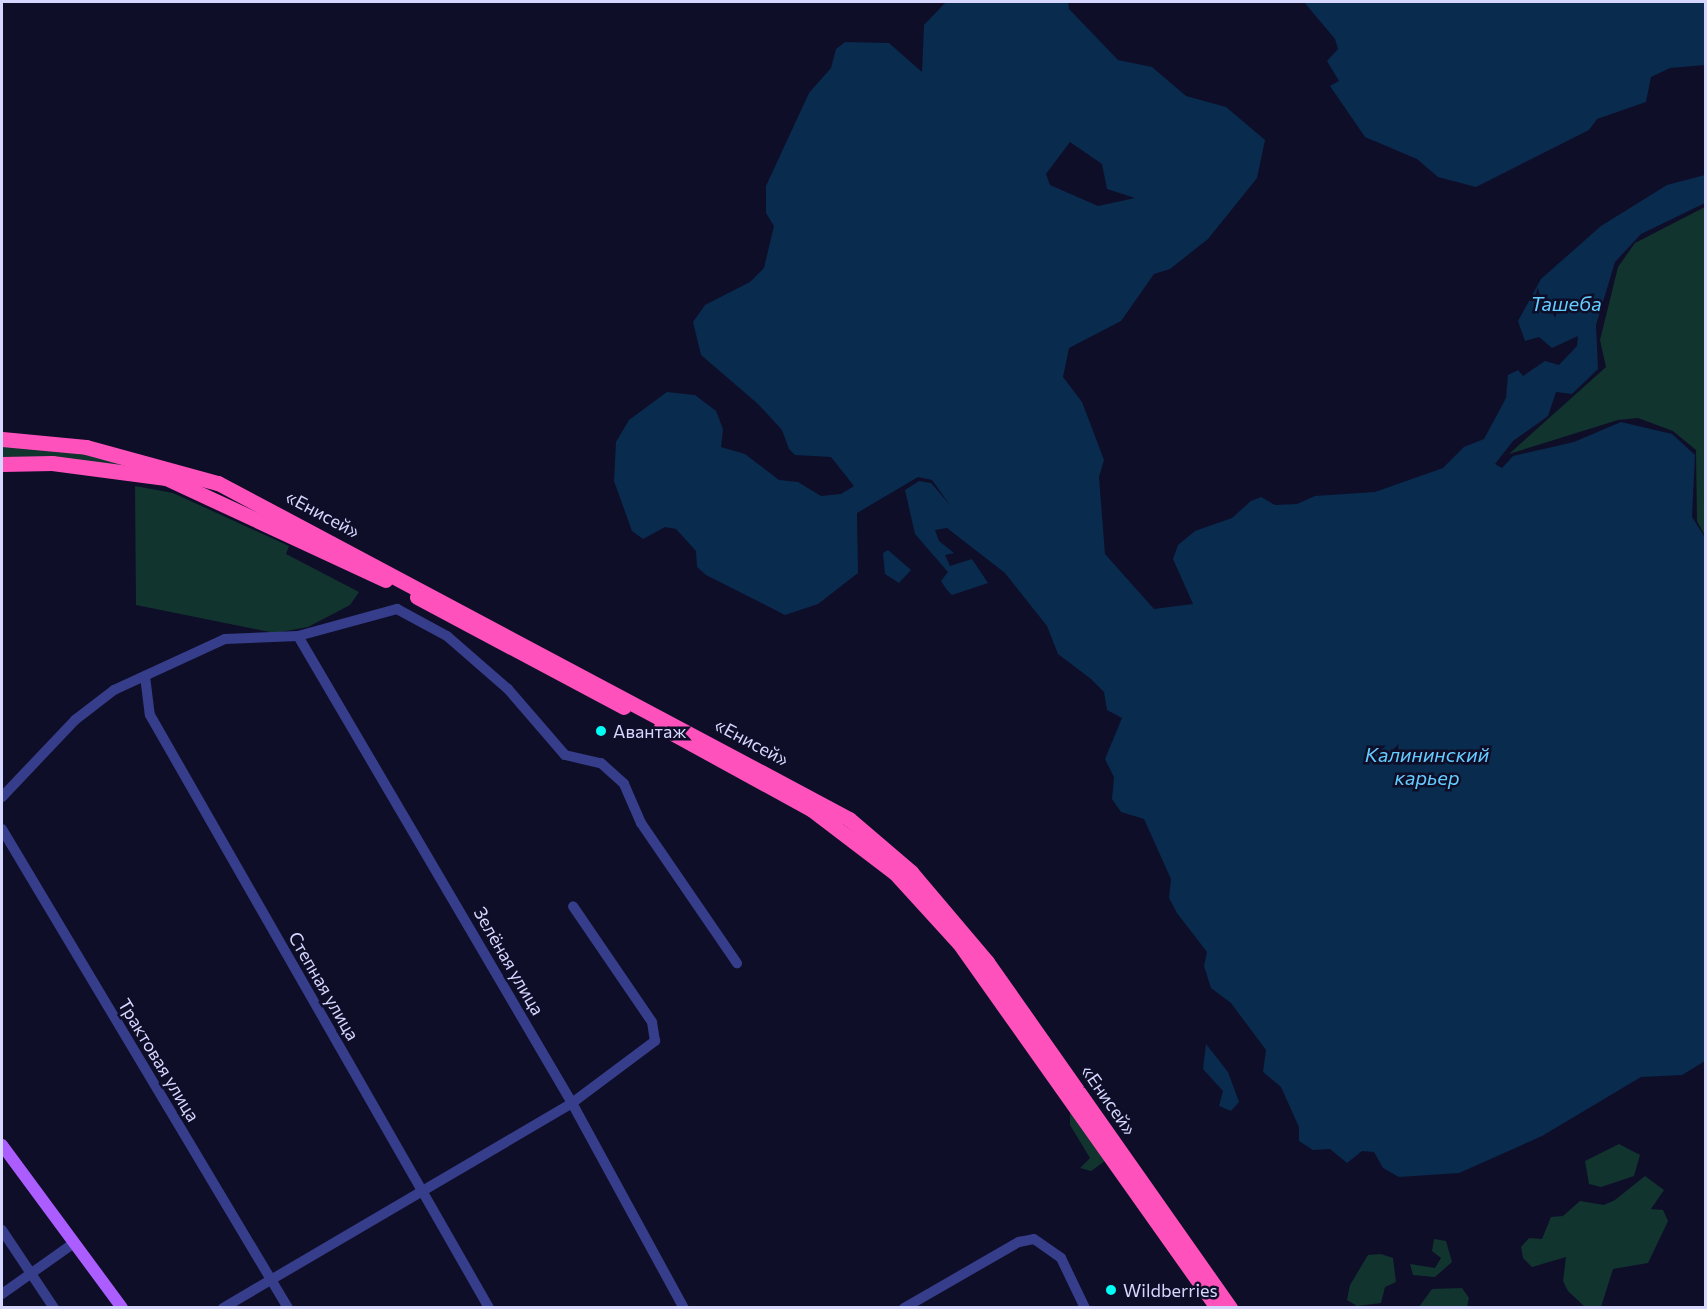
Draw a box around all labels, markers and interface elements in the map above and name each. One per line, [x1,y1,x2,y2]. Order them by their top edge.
water label: Ташеба [1530,291,1602,315]
street label: «Енисей» [282,486,364,542]
street label: «Енисей» [711,714,793,770]
place label: Авантаж [613,720,687,742]
marker: Авантаж [594,724,608,738]
water label: Калининский карьер [1365,742,1489,789]
street label: Зелёная улица [469,903,549,1019]
street label: Степная улица [284,928,364,1044]
street label: Трактовая улица [114,995,204,1125]
street label: «Енисей» [1077,1061,1141,1139]
place label: Wildberries [1123,1279,1218,1301]
marker: Wildberries [1104,1283,1118,1297]

